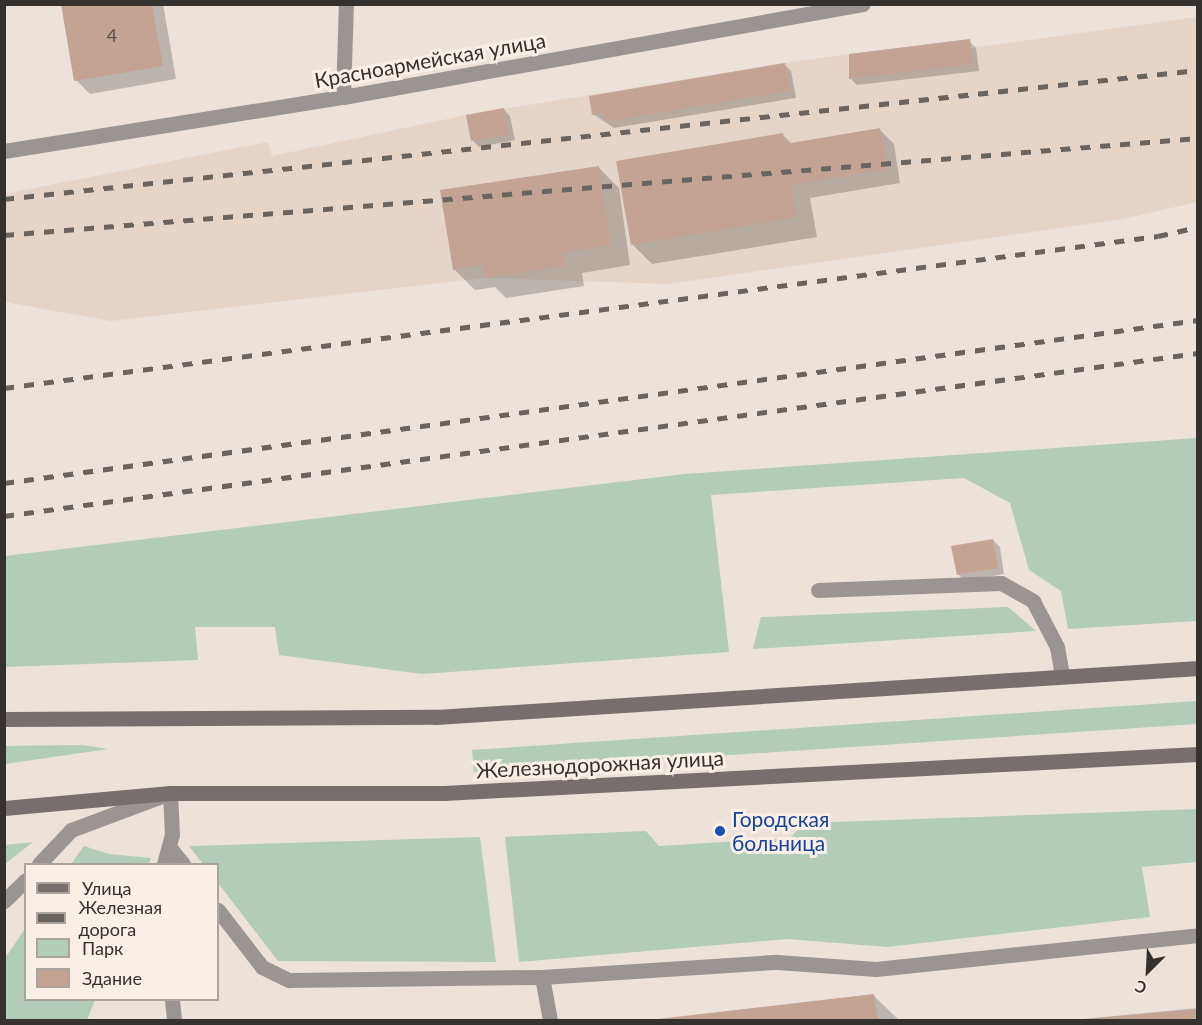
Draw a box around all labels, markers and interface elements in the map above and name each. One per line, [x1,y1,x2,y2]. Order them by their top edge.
house number: 4 [107,24,117,46]
street label: Красноармейская улица [312,27,548,93]
street label: Железнодорожная улица [475,745,725,783]
place label: Городская больница [732,806,829,856]
marker: Городская больница [713,824,727,838]
legend [24,863,219,1001]
text: Улица [82,877,132,899]
text: Железная дорога [78,896,162,940]
text: Парк [82,937,123,959]
north arrow [1118,941,1178,1001]
text: Здание [82,967,142,989]
text: С [1132,977,1149,999]

